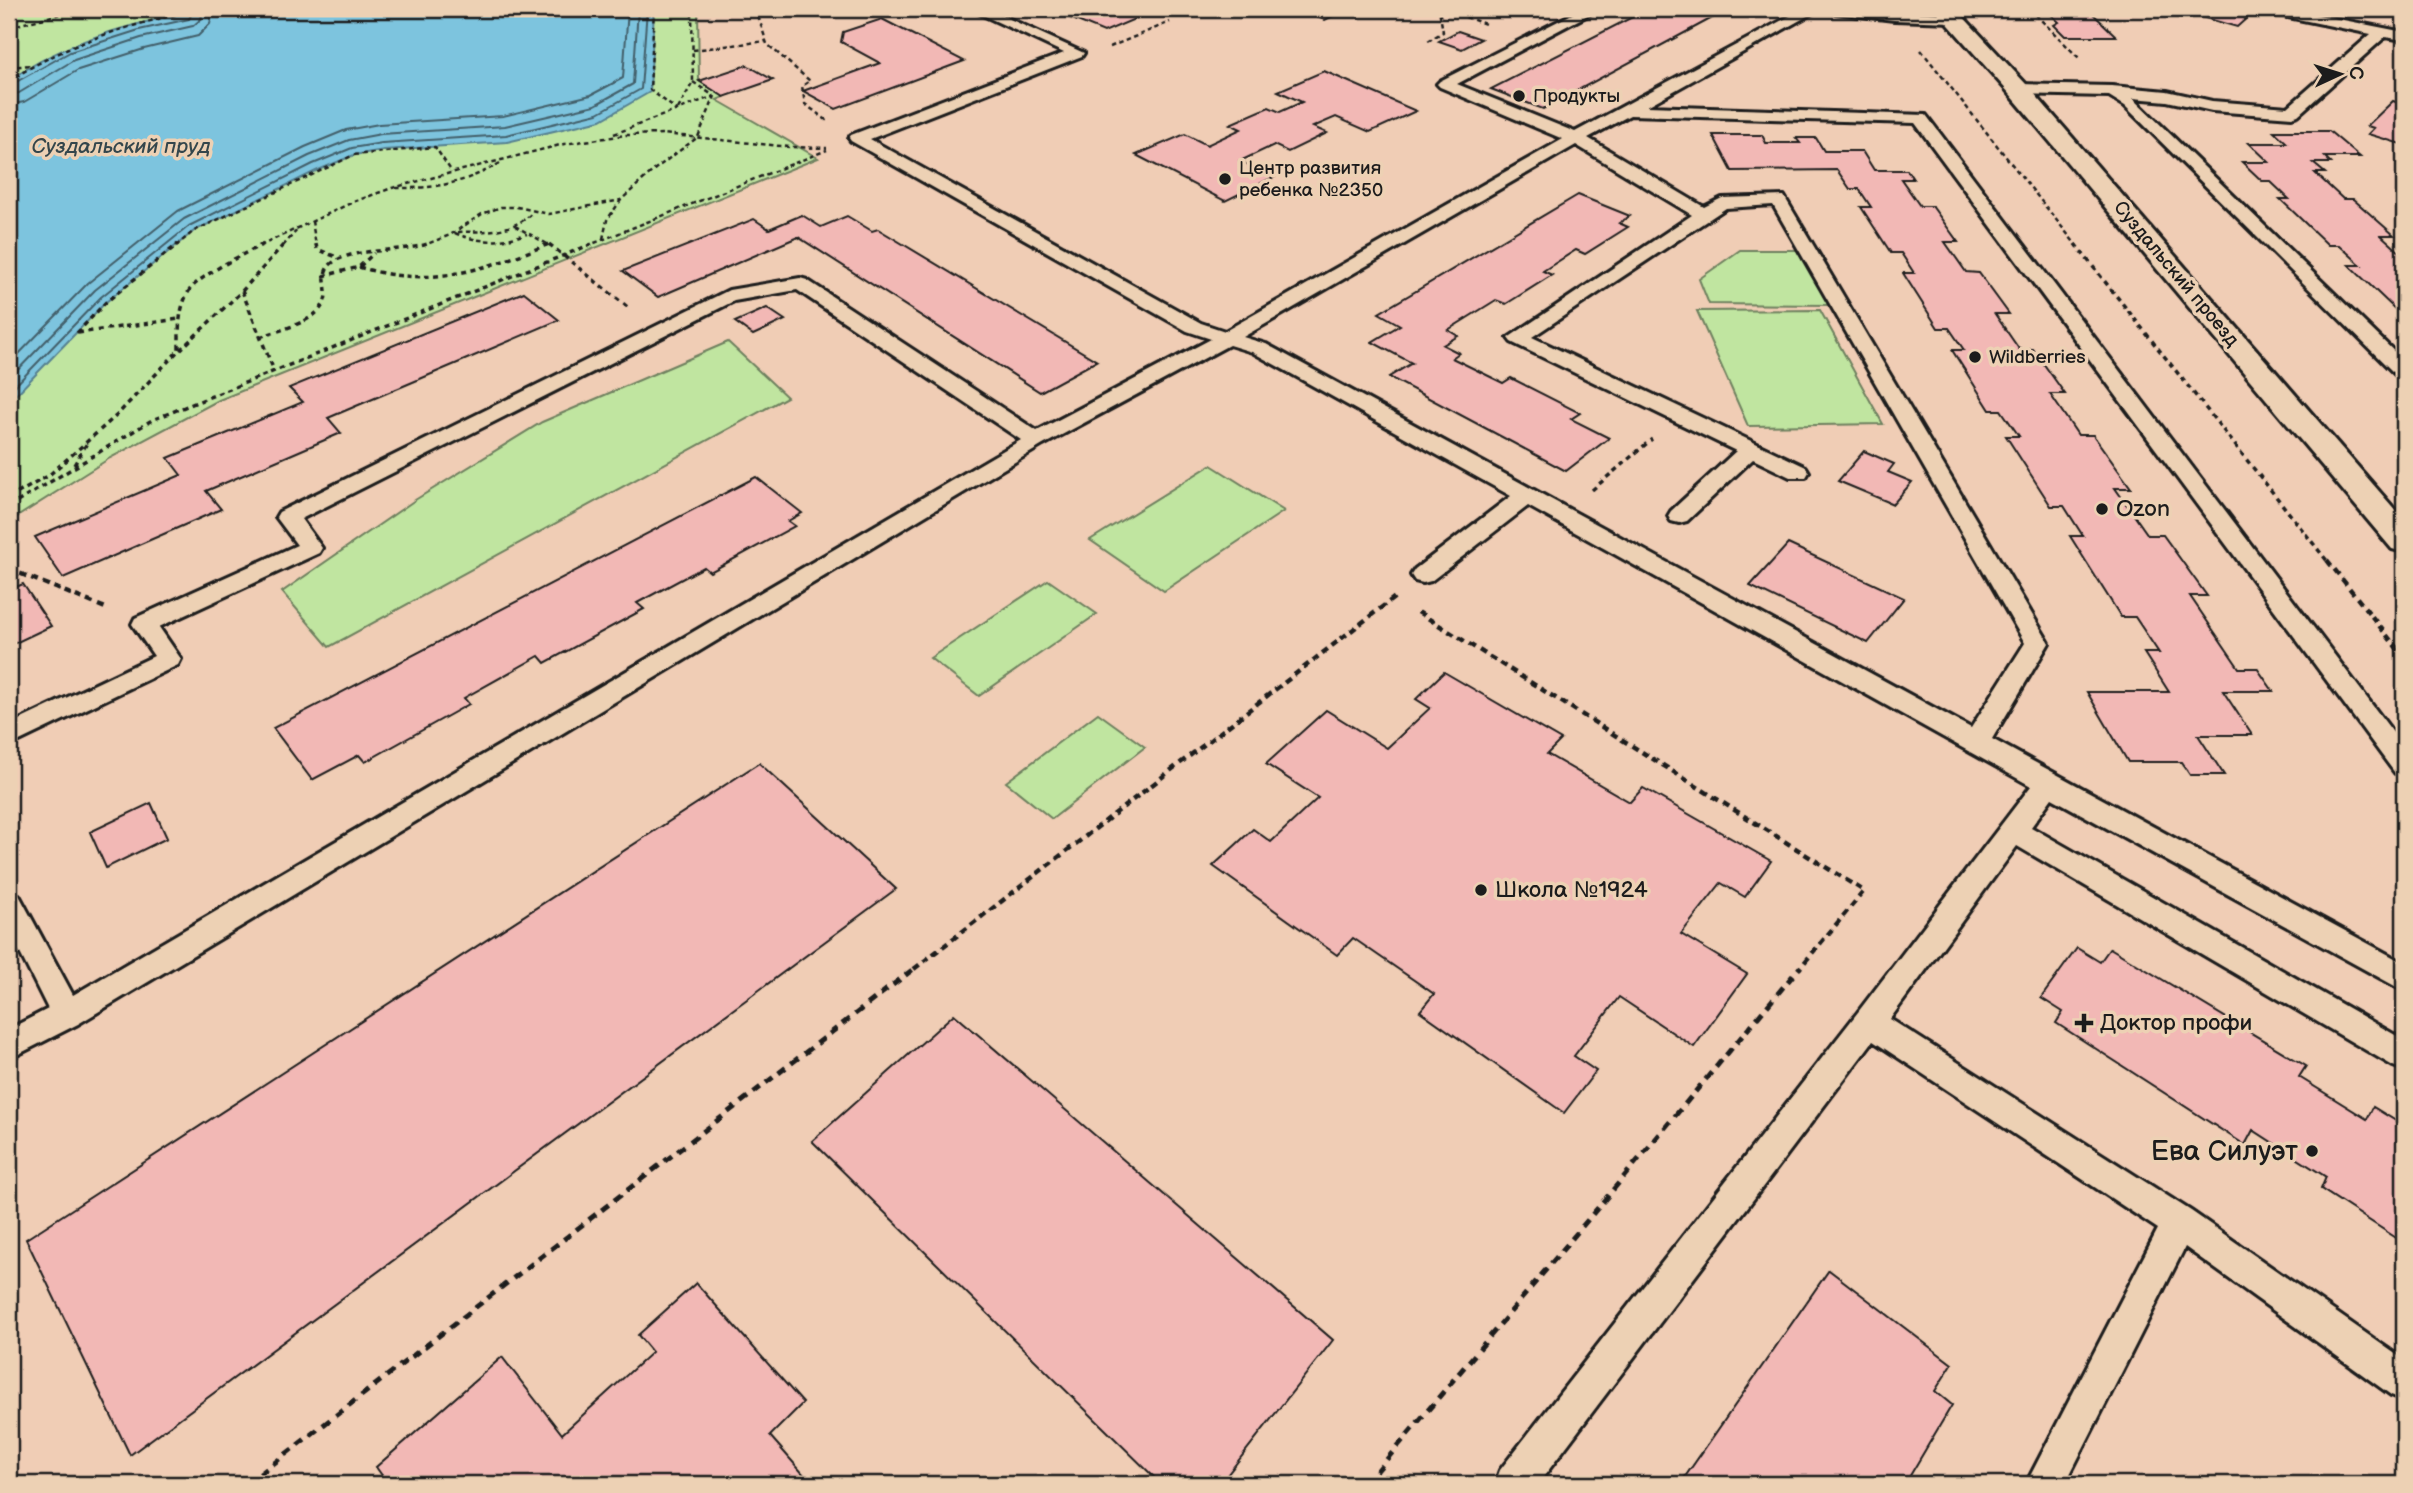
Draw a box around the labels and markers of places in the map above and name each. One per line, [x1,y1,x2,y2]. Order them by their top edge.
place label: Продукты [1533,85,1620,108]
marker: Продукты [1511,88,1527,104]
place label: Центр развития ребенка №2350 [1239,157,1383,202]
marker: Центр развития ребенка №2350 [1217,171,1233,187]
place label: Wildberries [1989,346,2086,369]
marker: Wildberries [1967,349,1983,365]
place label: Ozon [2116,495,2170,523]
marker: Ozon [2094,501,2110,517]
place label: Школа №1924 [1495,876,1648,904]
marker: Школа №1924 [1473,882,1489,898]
place label: Доктор профи [2100,1009,2252,1037]
marker: Доктор профи [2074,1013,2094,1033]
place label: Ева Силуэт [2151,1135,2298,1168]
marker: Ева Силуэт [2304,1143,2320,1159]

